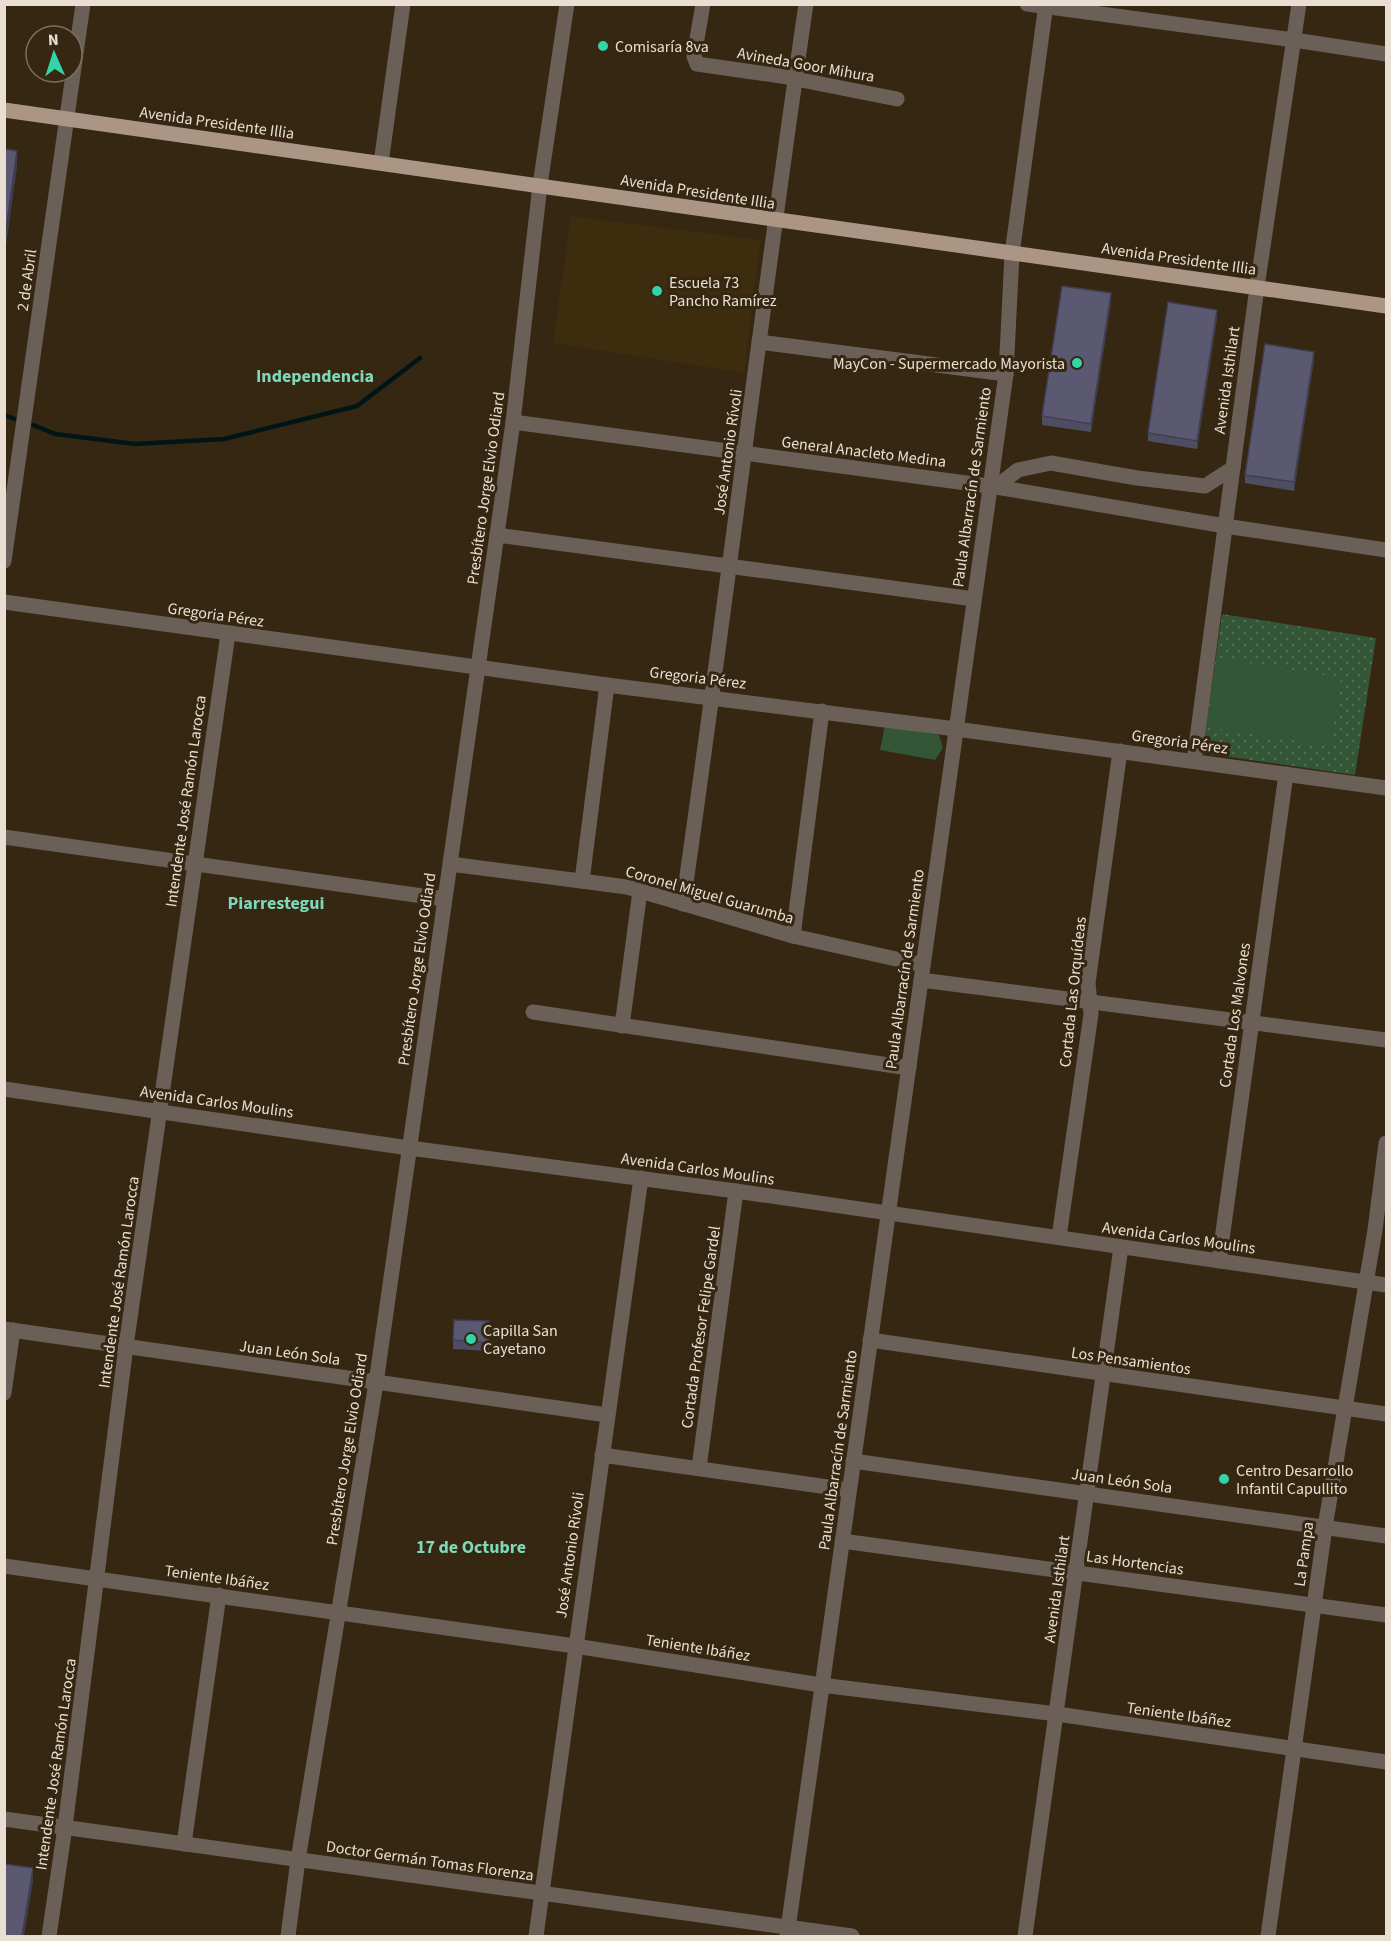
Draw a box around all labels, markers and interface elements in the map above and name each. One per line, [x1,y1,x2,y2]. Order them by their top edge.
north arrow [24,24,84,84]
text: N [47,29,59,51]
place label: Comisaría 8va [615,36,709,58]
marker: Comisaría 8va [596,39,610,53]
street label: Avineda Goor Mihura [735,42,876,88]
street label: Avenida Presidente Illia [138,101,296,145]
street label: Avenida Presidente Illia [619,169,777,215]
street label: Avenida Presidente Illia [1100,237,1258,281]
street label: 2 de Abril [12,248,42,313]
place label: Escuela 73 Pancho Ramírez [669,272,777,312]
marker: Escuela 73 Pancho Ramírez [650,284,664,298]
street label: Avenida Isthilart [1209,324,1246,435]
place label: MayCon - Supermercado Mayorista [833,353,1065,375]
marker: MayCon - Supermercado Mayorista [1070,356,1084,370]
district label: Independencia [256,364,374,389]
street label: Paula Albarracín de Sarmiento [947,386,997,589]
street label: José Antonio Rívoli [708,388,748,517]
street label: Presbítero Jorge Elvio Odiard [462,390,510,586]
street label: General Anacleto Medina [780,431,948,473]
street label: Gregoria Pérez [166,597,266,633]
street label: Gregoria Pérez [648,661,748,695]
street label: Intendente José Ramón Larocca [160,694,212,909]
street label: Gregoria Pérez [1130,724,1230,760]
street label: Coronel Miguel Guarumba [623,860,797,930]
street label: Paula Albarracín de Sarmiento [880,868,930,1071]
street label: Presbítero Jorge Elvio Odiard [393,871,441,1067]
district label: Piarrestegui [228,891,324,916]
street label: Cortada Las Orquídeas [1054,915,1092,1068]
street label: Cortada Los Malvones [1214,941,1256,1089]
street label: Avenida Carlos Moulins [139,1080,295,1124]
street label: Avenida Carlos Moulins [620,1147,776,1191]
street label: Intendente José Ramón Larocca [93,1175,145,1390]
street label: Avenida Carlos Moulins [1101,1216,1257,1260]
street label: Cortada Profesor Felipe Gardel [676,1225,726,1430]
place label: Capilla San Cayetano [483,1320,558,1360]
marker: Capilla San Cayetano [464,1332,478,1346]
street label: Juan León Sola [238,1335,342,1371]
street label: Los Pensamientos [1070,1342,1192,1380]
street label: Paula Albarracín de Sarmiento [813,1349,863,1552]
street label: Presbítero Jorge Elvio Odiard [321,1351,373,1547]
place label: Centro Desarrollo Infantil Capullito [1236,1460,1354,1500]
street label: Juan León Sola [1070,1463,1174,1499]
marker: Centro Desarrollo Infantil Capullito [1217,1472,1231,1486]
street label: José Antonio Rívoli [550,1491,590,1620]
street label: La Pampa [1289,1520,1319,1588]
street label: Avenida Isthilart [1039,1533,1076,1644]
district label: 17 de Octubre [416,1535,526,1560]
street label: Las Hortencias [1085,1545,1185,1581]
street label: Teniente Ibáñez [163,1560,271,1596]
street label: Teniente Ibáñez [644,1629,752,1667]
street label: Intendente José Ramón Larocca [30,1657,82,1872]
street label: Teniente Ibáñez [1125,1697,1233,1733]
street label: Doctor Germán Tomas Florenza [325,1836,535,1886]

